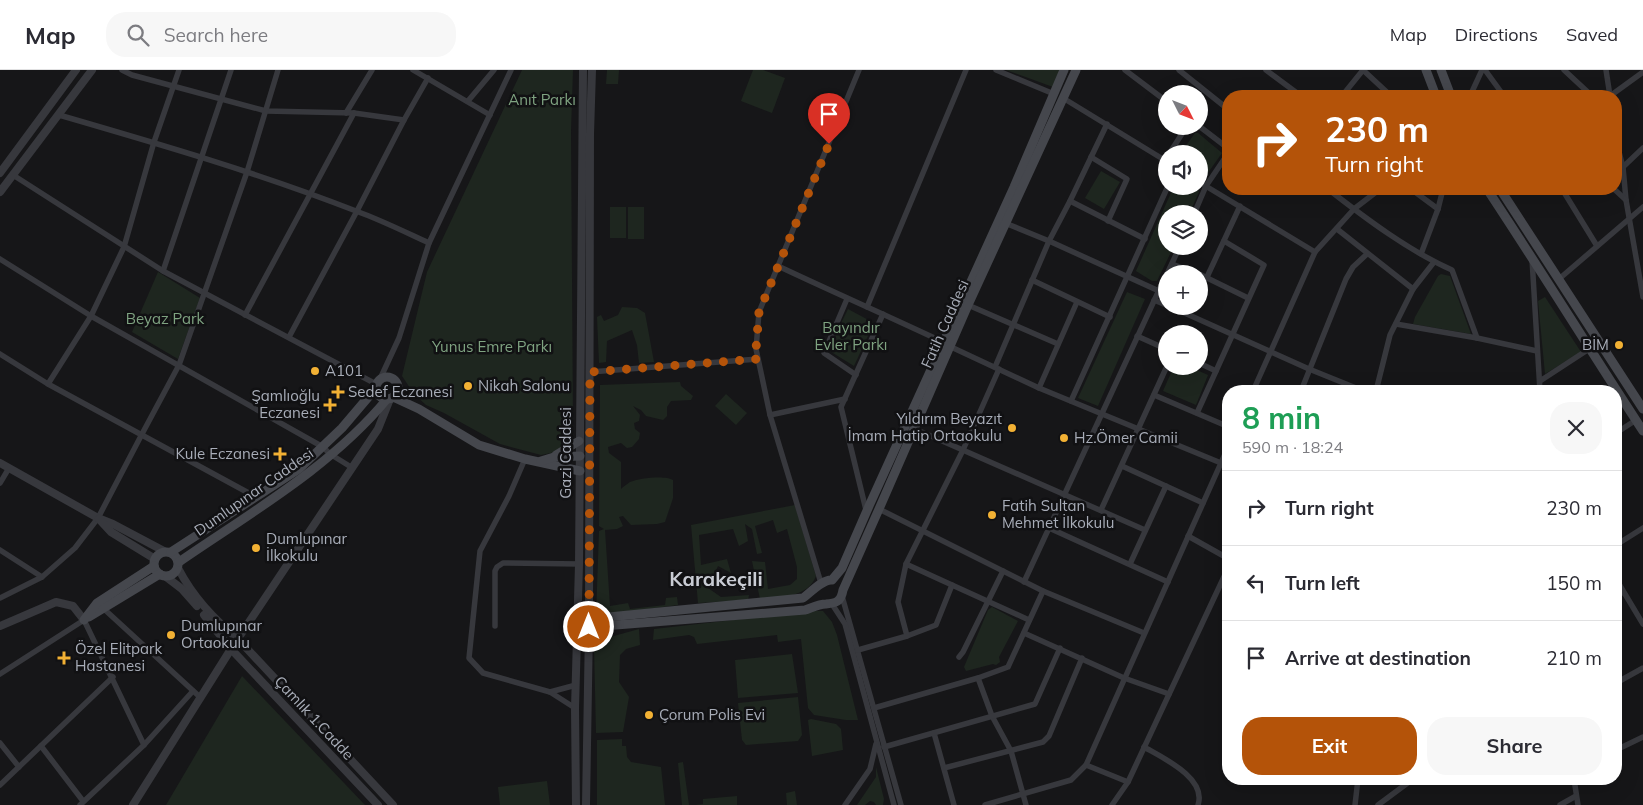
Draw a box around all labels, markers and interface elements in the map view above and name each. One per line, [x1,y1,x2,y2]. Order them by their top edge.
search box [106,12,456,57]
text: Map [25,20,76,50]
icon: search [124,21,152,49]
text: Search here [164,23,268,47]
text: Map [1390,23,1427,46]
text: Directions [1455,23,1538,46]
text: Saved [1566,23,1618,46]
north arrow [1158,85,1208,135]
map controls [1158,85,1208,375]
park label: Anıt Parkı [508,90,576,109]
pin [808,93,850,144]
icon: arrive [815,100,843,128]
text: 230 m [1325,107,1429,151]
icon: right [1242,110,1307,175]
button: sound [1158,145,1208,195]
text: Turn right [1325,150,1423,178]
button: layers [1158,205,1208,255]
button: + [1158,265,1208,315]
street label: Fatih Caddesi [917,277,973,371]
park label: Beyaz Park [126,309,204,328]
park label: Bayındır Evler Parkı [815,318,887,354]
button: − [1158,325,1208,375]
place label: BİM [1582,335,1609,354]
park label: Yunus Emre Parkı [431,337,552,356]
marker: BİM [1613,339,1625,351]
place label: A101 [325,361,363,380]
marker: A101 [309,365,321,377]
place label: Nikah Salonu [478,376,570,395]
marker: Nikah Salonu [462,380,474,392]
place label: Sedef Eczanesi [348,382,453,401]
place label: Şamlıoğlu Eczanesi [252,386,320,422]
marker: Sedef Eczanesi [332,386,344,398]
marker: Şamlıoğlu Eczanesi [324,399,336,411]
text: 8 min [1242,399,1321,437]
button: close [1550,402,1602,454]
street label: Gazi Caddesi [556,407,575,499]
place label: Yıldırım Beyazıt İmam Hatip Ortaokulu [848,409,1002,445]
marker: Yıldırım Beyazıt İmam Hatip Ortaokulu [1006,422,1018,434]
place label: Hz.Ömer Camii [1074,428,1178,447]
marker: Hz.Ömer Camii [1058,432,1070,444]
text: 590 m · 18:24 [1242,437,1343,457]
street label: Dumlupınar Caddesi [190,443,317,540]
place label: Kule Eczanesi [175,444,270,463]
marker: Kule Eczanesi [274,448,286,460]
icon: right [1242,494,1270,522]
place label: Fatih Sultan Mehmet İlkokulu [1002,496,1114,532]
text: Turn right [1285,496,1374,520]
text: 230 m [1546,496,1602,520]
marker: Fatih Sultan Mehmet İlkokulu [986,509,998,521]
place label: Dumlupınar İlkokulu [266,529,348,565]
marker: Dumlupınar İlkokulu [250,542,262,554]
district label: Karakeçili [669,566,763,591]
icon: left [1242,569,1270,597]
text: Turn left [1285,571,1360,595]
text: 150 m [1546,571,1602,595]
position arrow [562,600,614,652]
place label: Dumlupınar Ortaokulu [181,616,263,652]
marker: Dumlupınar Ortaokulu [165,629,177,641]
place label: Özel Elitpark Hastanesi [75,639,163,675]
icon: arrive [1242,644,1270,672]
text: Arrive at destination [1285,646,1471,670]
text: 210 m [1546,646,1602,670]
marker: Özel Elitpark Hastanesi [57,651,71,665]
street label: Çamlık 1.Cadde [271,672,358,764]
place label: Çorum Polis Evi [659,705,765,724]
marker: Çorum Polis Evi [643,709,655,721]
button: Exit [1242,717,1417,775]
button: Share [1427,717,1602,775]

